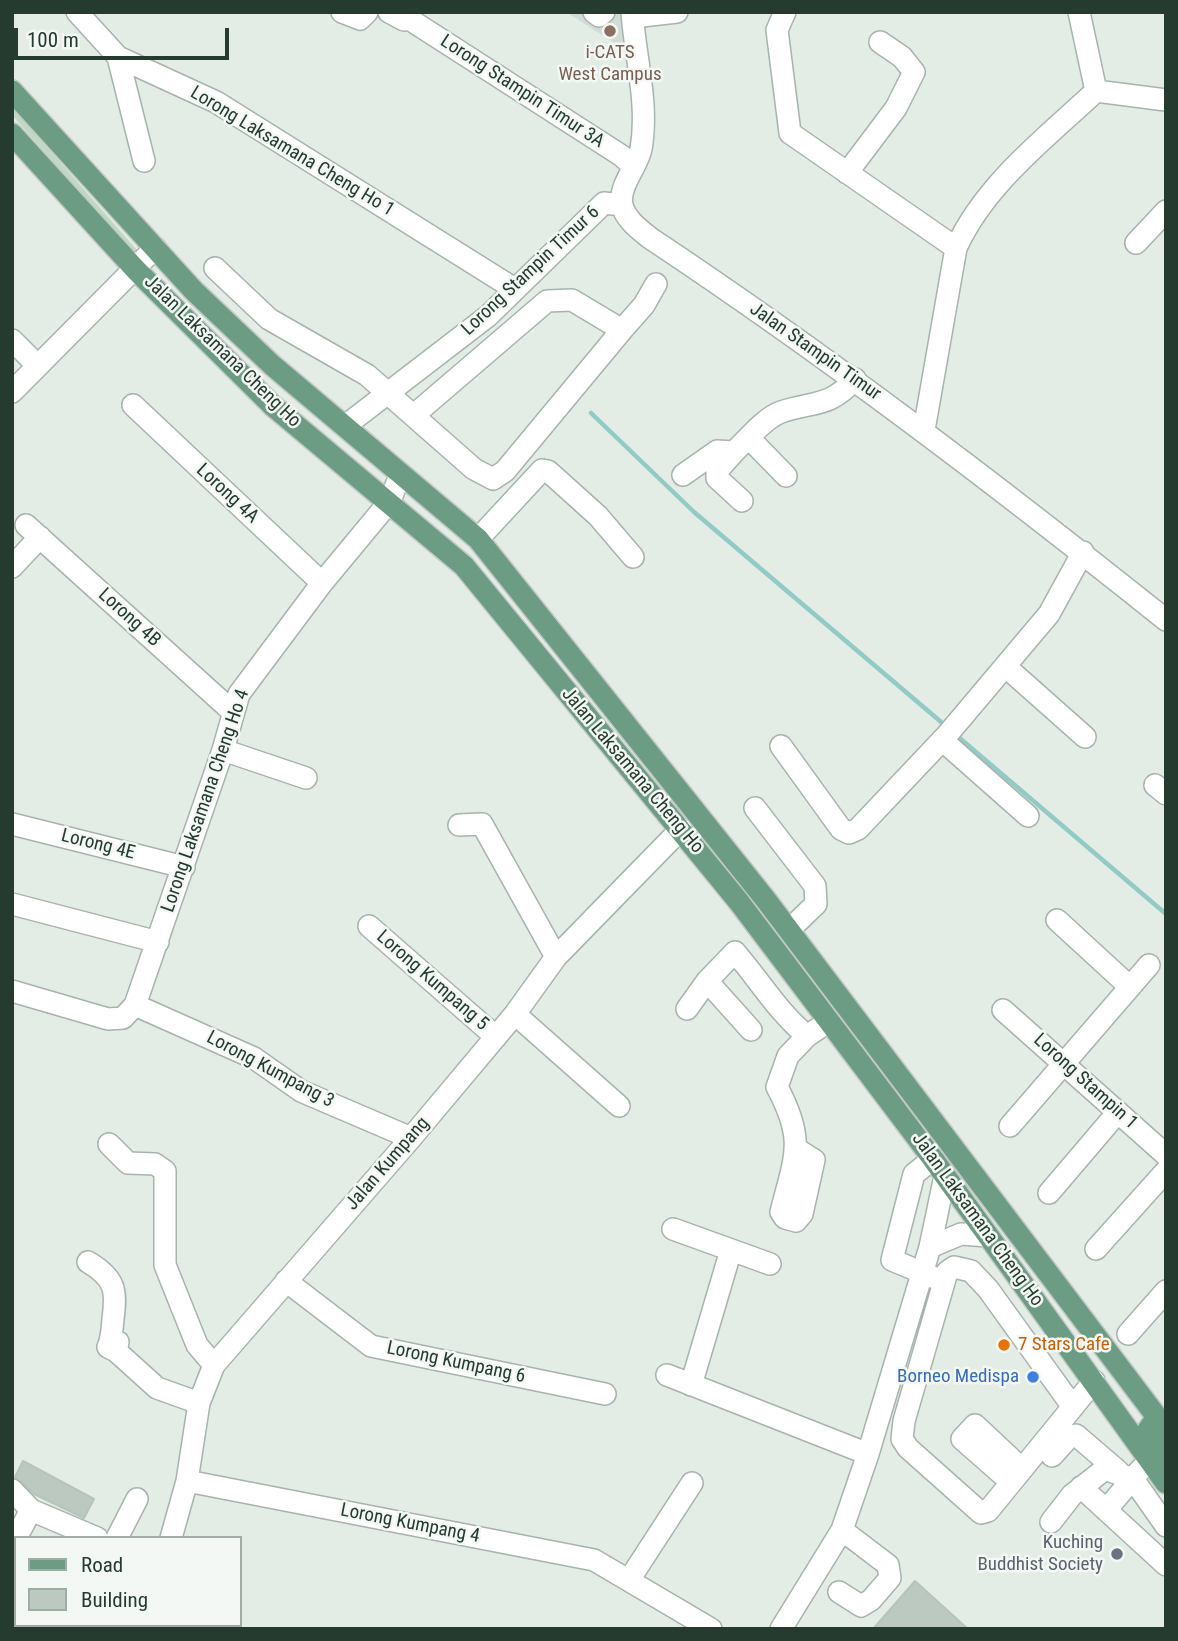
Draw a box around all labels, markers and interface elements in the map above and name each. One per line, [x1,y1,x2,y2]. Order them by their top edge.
scale bar [18,14,233,58]
marker: i-CATS West Campus [602,23,618,39]
text: 100 m [27,28,79,52]
street label: Lorong Stampin Timur 3A [436,30,608,154]
place label: i-CATS West Campus [558,42,662,86]
street label: Lorong Laksamana Cheng Ho 1 [186,82,398,222]
street label: Lorong Stampin Timur 6 [457,201,605,341]
street label: Jalan Laksamana Cheng Ho [139,271,305,433]
street label: Jalan Stampin Timur [745,298,885,406]
street label: Lorong 4A [191,459,263,529]
street label: Lorong 4B [93,584,165,652]
street label: Jalan Laksamana Cheng Ho [556,684,708,858]
street label: Lorong Laksamana Cheng Ho 4 [157,687,255,915]
street label: Lorong 4E [59,825,137,865]
street label: Lorong Kumpang 5 [371,926,493,1036]
street label: Lorong Kumpang 3 [202,1027,338,1113]
street label: Lorong Stampin 1 [1028,1029,1142,1135]
street label: Jalan Kumpang [341,1113,435,1215]
street label: Jalan Laksamana Cheng Ho [906,1129,1048,1311]
place label: 7 Stars Cafe [1018,1334,1110,1356]
street label: Lorong Kumpang 6 [385,1337,527,1389]
marker: 7 Stars Cafe [996,1337,1012,1353]
place label: Borneo Medispa [897,1366,1019,1388]
marker: Borneo Medispa [1025,1369,1041,1385]
street label: Lorong Kumpang 4 [339,1499,481,1549]
place label: Kuching Buddhist Society [977,1532,1103,1576]
legend [14,1536,242,1627]
marker: Kuching Buddhist Society [1109,1546,1125,1562]
text: Road [81,1553,123,1577]
text: Building [81,1588,148,1612]

